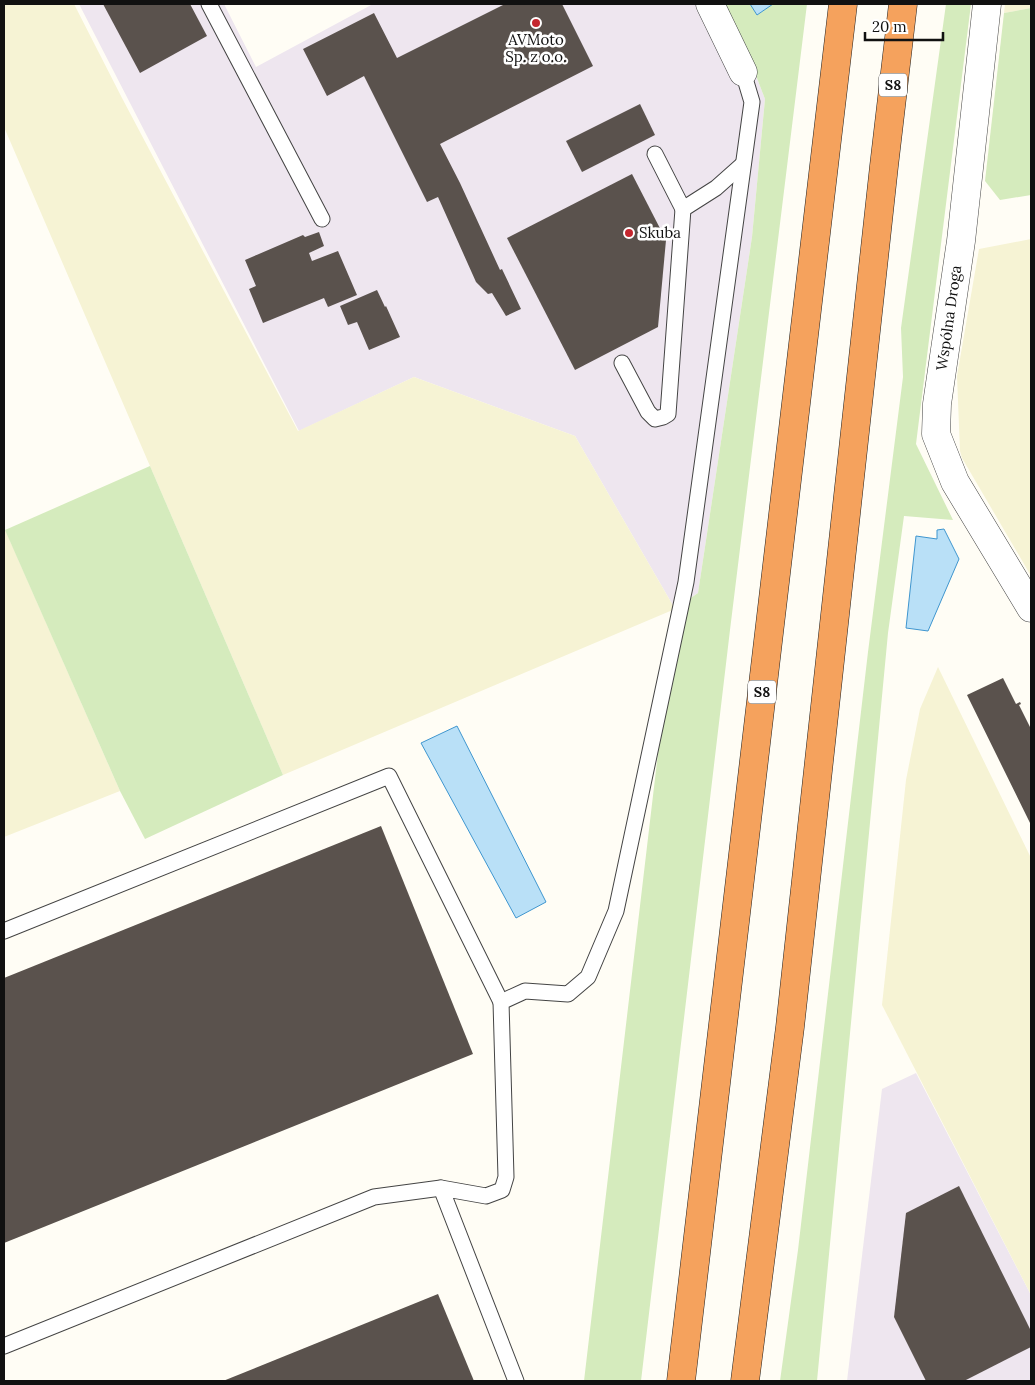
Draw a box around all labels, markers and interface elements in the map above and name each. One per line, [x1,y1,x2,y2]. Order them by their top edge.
scale bar [865,10,942,42]
marker: AVMoto Sp. z o.o. [530,17,542,29]
text: 20 m [872,17,907,36]
place label: AVMoto Sp. z o.o. [505,30,567,66]
road number: S8 [879,74,907,96]
place label: Skuba [639,223,681,242]
marker: Skuba [623,227,635,239]
street label: Wspólna Droga [932,264,965,372]
road number: S8 [748,680,776,704]

